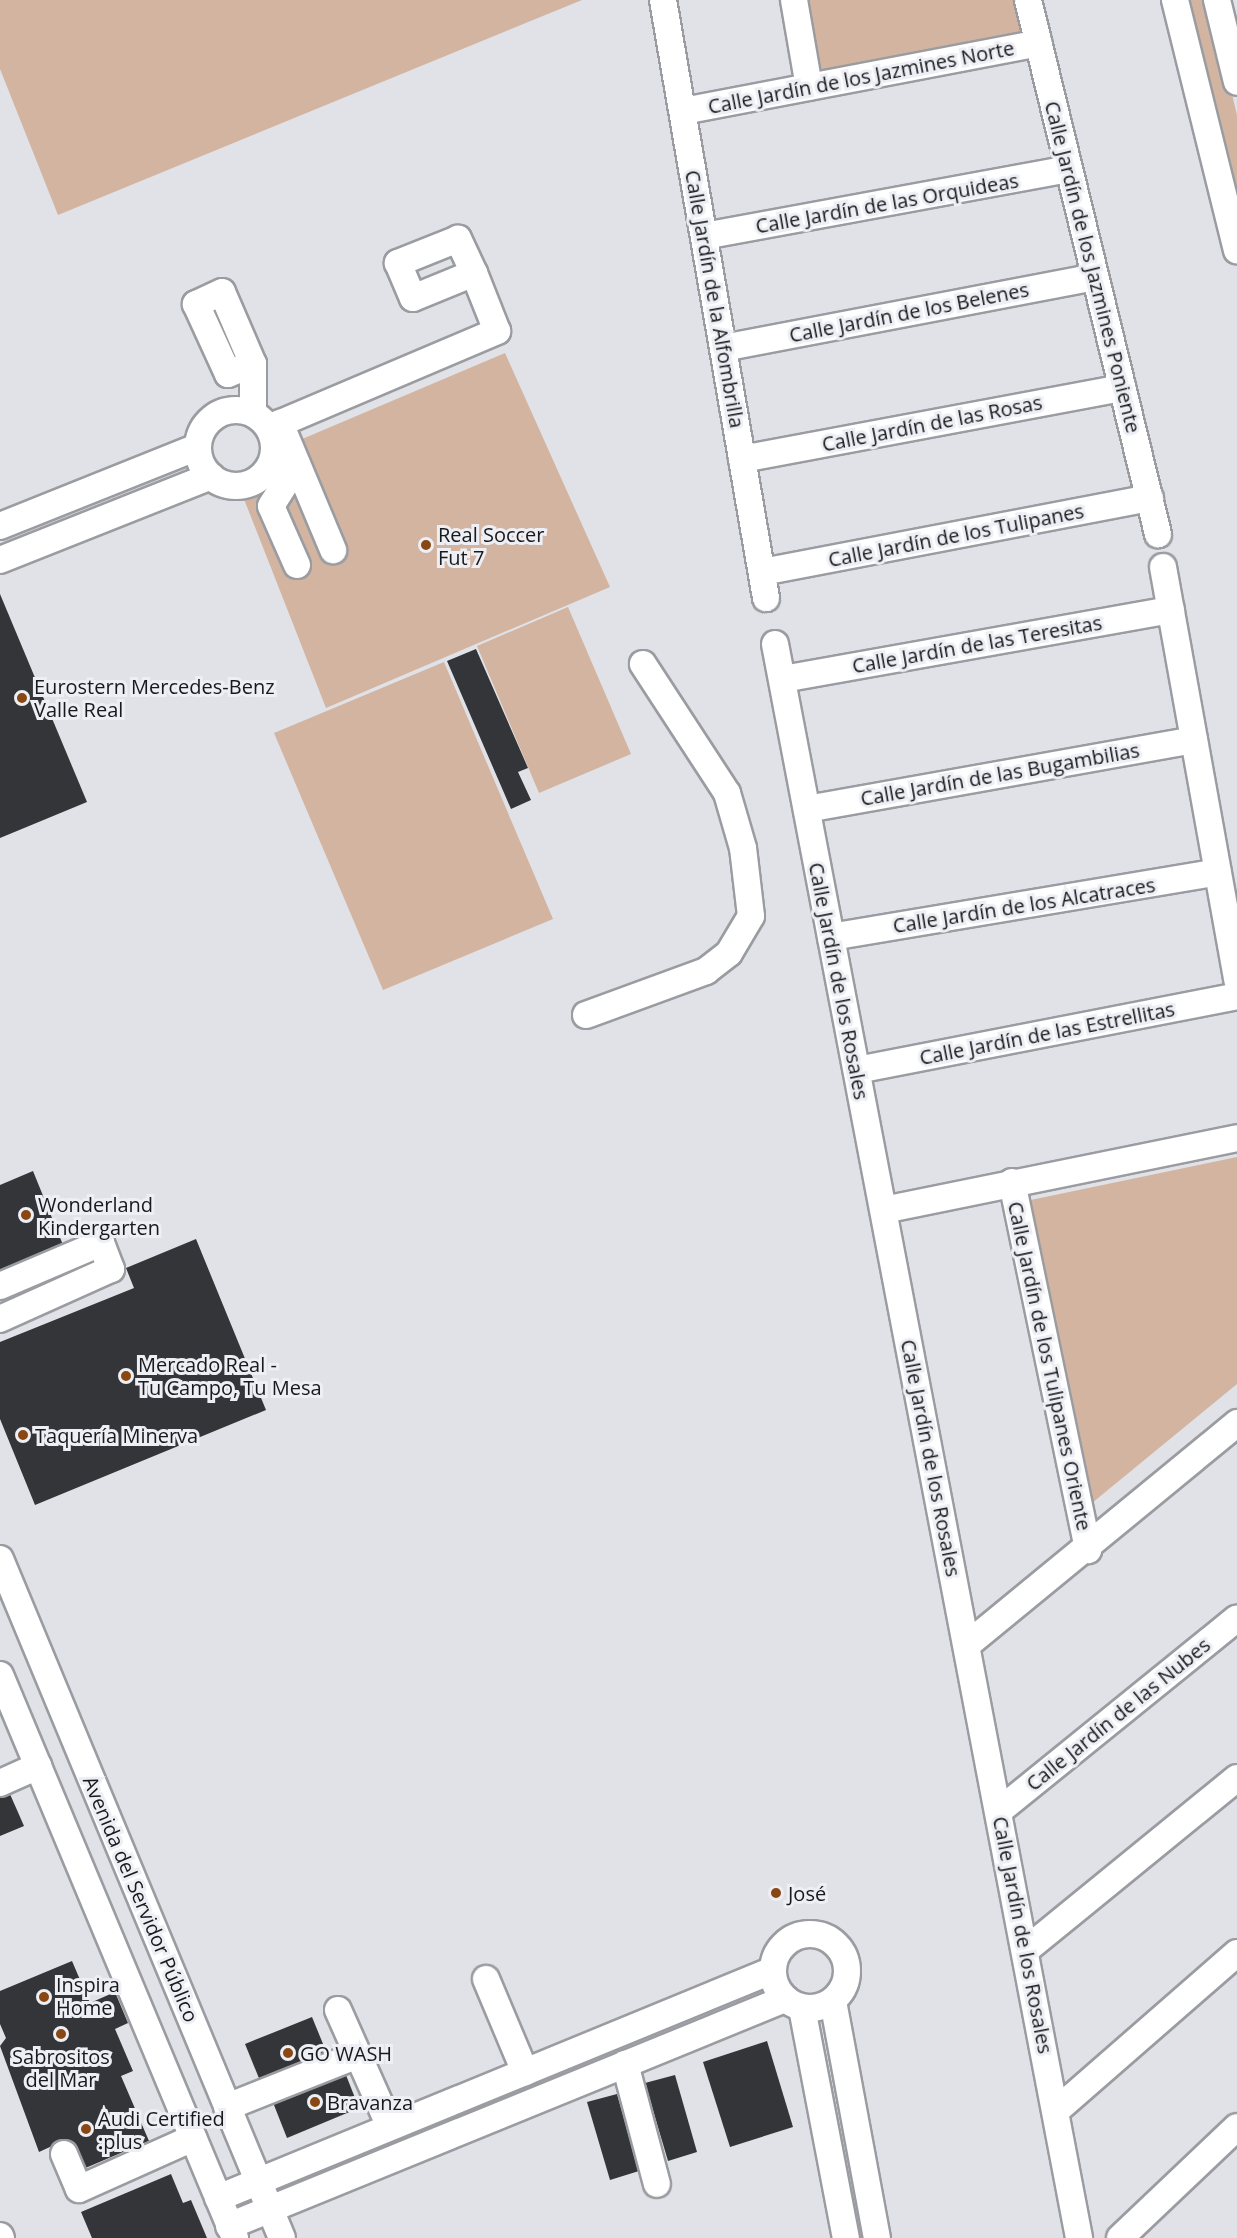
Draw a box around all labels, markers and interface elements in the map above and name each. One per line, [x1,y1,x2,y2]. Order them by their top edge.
street label: Calle Jardín de los Jazmines Norte [706,36,1016,118]
street label: Calle Jardín de los Jazmines Poniente [1040,99,1146,435]
street label: Calle Jardín de la Alfombrilla [680,168,750,430]
street label: Calle Jardín de las Orquideas [754,168,1020,238]
street label: Calle Jardín de los Belenes [787,277,1031,347]
street label: Calle Jardín de las Rosas [820,390,1044,456]
street label: Calle Jardín de los Tulipanes [826,498,1086,572]
place label: Real Soccer Fut 7 [438,522,544,569]
marker: Real Soccer Fut 7 [419,538,433,552]
street label: Calle Jardín de las Teresitas [850,610,1104,678]
place label: Eurostern Mercedes-Benz Valle Real [34,674,275,721]
marker: Eurostern Mercedes-Benz Valle Real [15,691,29,705]
street label: Calle Jardín de las Bugambilias [859,738,1141,810]
street label: Calle Jardín de los Rosales [804,860,874,1102]
street label: Calle Jardín de los Alcatraces [891,872,1157,938]
street label: Calle Jardín de las Estrellitas [917,996,1177,1070]
place label: Wonderland Kindergarten [38,1192,160,1239]
street label: Calle Jardín de los Tulipanes Oriente [1003,1199,1097,1533]
marker: Wonderland Kindergarten [19,1208,33,1222]
street label: Calle Jardín de los Rosales [896,1337,966,1579]
place label: Mercado Real - Tu Campo, Tu Mesa [138,1352,322,1399]
marker: Mercado Real - Tu Campo, Tu Mesa [119,1369,133,1383]
place label: Taquería Minerva [35,1423,198,1447]
marker: Taquería Minerva [16,1428,30,1442]
street label: Calle Jardín de las Nubes [1021,1632,1215,1796]
street label: Avenida del Servidor Público [78,1772,204,2026]
street label: Calle Jardín de los Rosales [988,1814,1058,2056]
place label: José [788,1881,826,1905]
marker: José [769,1886,783,1900]
place label: Inspira Home [56,1973,120,2020]
marker: Inspira Home [37,1990,51,2004]
marker: Sabrositos del Mar [54,2027,68,2041]
place label: GO WASH [300,2041,392,2065]
place label: Sabrositos del Mar [12,2044,110,2091]
marker: GO WASH [281,2046,295,2060]
place label: Bravanza [327,2090,413,2114]
marker: Bravanza [308,2095,322,2109]
place label: Audi Certified :plus [98,2106,225,2153]
marker: Audi Certified :plus [79,2122,93,2136]

